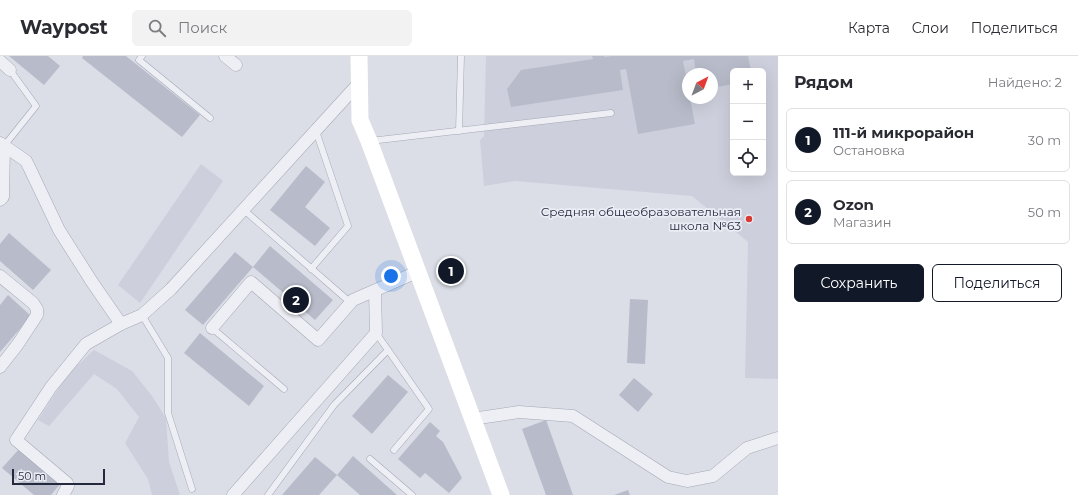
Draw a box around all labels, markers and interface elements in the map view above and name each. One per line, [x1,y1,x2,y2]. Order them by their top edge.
search box [132,10,412,46]
text: Waypost [20,16,108,39]
icon: search [146,17,168,39]
text: Поиск [178,18,227,37]
text: Карта [848,19,890,37]
text: Слои [912,19,949,37]
text: Поделиться [971,19,1058,37]
north arrow [682,68,718,104]
map controls [730,68,766,176]
button: + [730,68,766,104]
text: Рядом [794,72,853,92]
text: Найдено: 2 [988,74,1062,90]
button: − [730,104,766,140]
text: 111-й микрорайон [833,123,974,142]
text: 1 [805,132,811,148]
text: 30 m [1028,132,1061,148]
button: locate [730,140,766,176]
text: Остановка [833,142,905,158]
text: Ozon [833,195,874,214]
place label: Средняя общеобразовательная школа №63 [541,204,741,233]
text: 2 [804,204,812,220]
text: 50 m [1028,204,1061,220]
marker: Средняя общеобразовательная школа №63 [744,214,754,224]
text: Магазин [833,214,892,230]
pin: 1 [438,256,464,286]
button: Сохранить [794,264,924,302]
button: Поделиться [932,264,1062,302]
your location [381,266,401,286]
pin: 2 [283,285,309,315]
scale bar [12,467,105,486]
text: 50 m [18,469,46,483]

